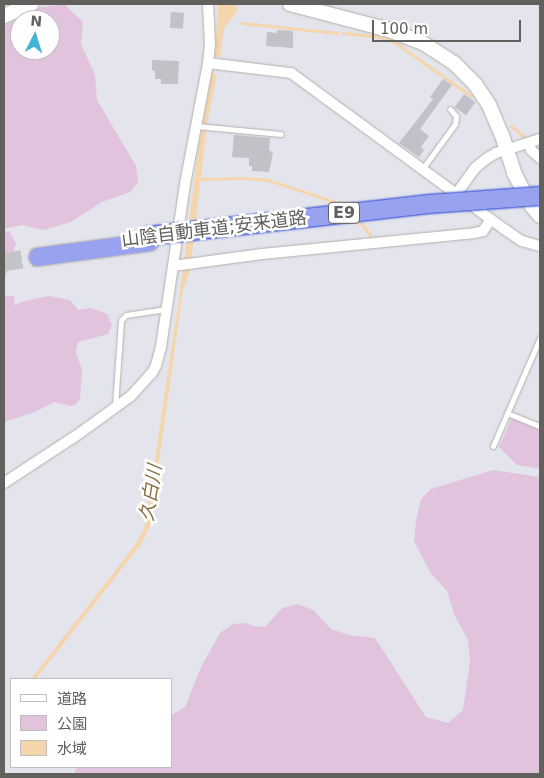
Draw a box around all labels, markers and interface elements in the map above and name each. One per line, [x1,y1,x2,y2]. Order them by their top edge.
north arrow [10,10,60,60]
scale bar [374,10,523,42]
text: N [30,13,43,30]
text: 100 m [380,20,428,38]
road number: E9 [328,200,360,227]
street label: 山陰自動車道;安来道路 [120,207,308,251]
water label: 久白川 [135,463,167,523]
legend [10,678,172,768]
text: 道路 [57,690,87,708]
text: 公園 [57,715,87,733]
text: 水域 [57,740,87,758]

